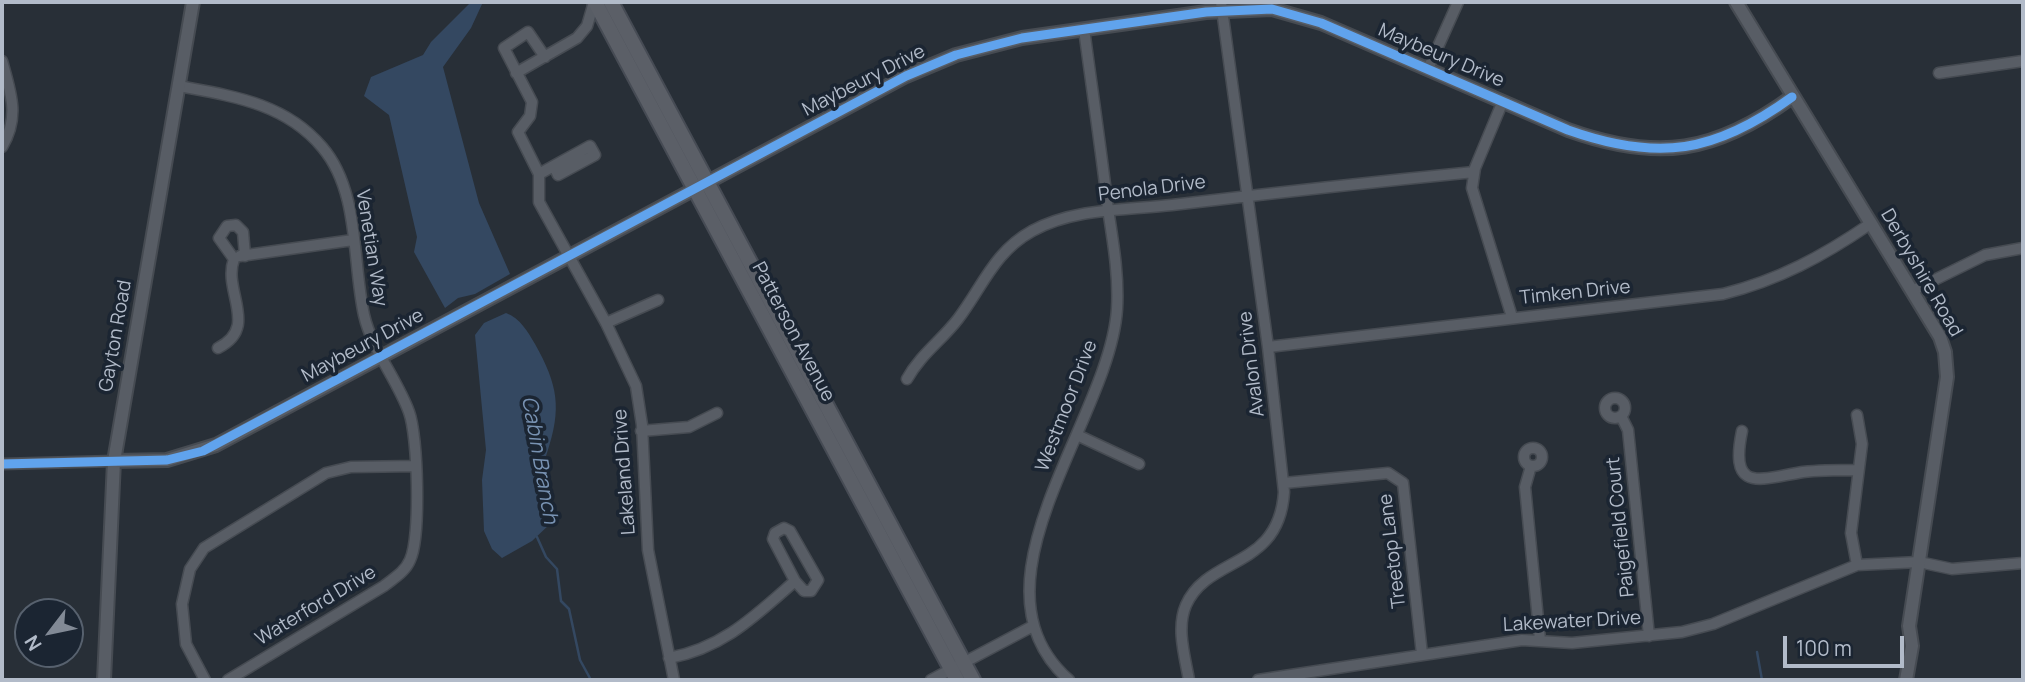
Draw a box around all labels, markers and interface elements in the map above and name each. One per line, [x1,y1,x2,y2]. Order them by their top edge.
street label: Maybeury Drive [1375,19,1507,93]
street label: Maybeury Drive [799,40,929,122]
street label: Penola Drive [1097,171,1207,207]
street label: Venetian Way [351,188,391,308]
street label: Derbyshire Road [1875,205,1967,341]
street label: Patterson Avenue [747,258,839,406]
street label: Timken Drive [1518,276,1632,310]
street label: Gayton Road [95,279,137,393]
street label: Maybeury Drive [298,304,428,388]
street label: Avalon Drive [1234,310,1270,418]
street label: Westmoor Drive [1031,337,1103,475]
water label: Cabin Branch [515,394,563,526]
street label: Lakeland Drive [609,408,641,536]
street label: Paigefield Court [1602,456,1640,598]
street label: Treetop Lane [1375,492,1411,610]
street label: Waterford Drive [252,561,380,651]
north arrow [14,598,84,668]
street label: Lakewater Drive [1502,607,1642,637]
scale bar [1787,622,1908,666]
text: N [18,630,48,656]
text: 100 m [1796,634,1852,662]

